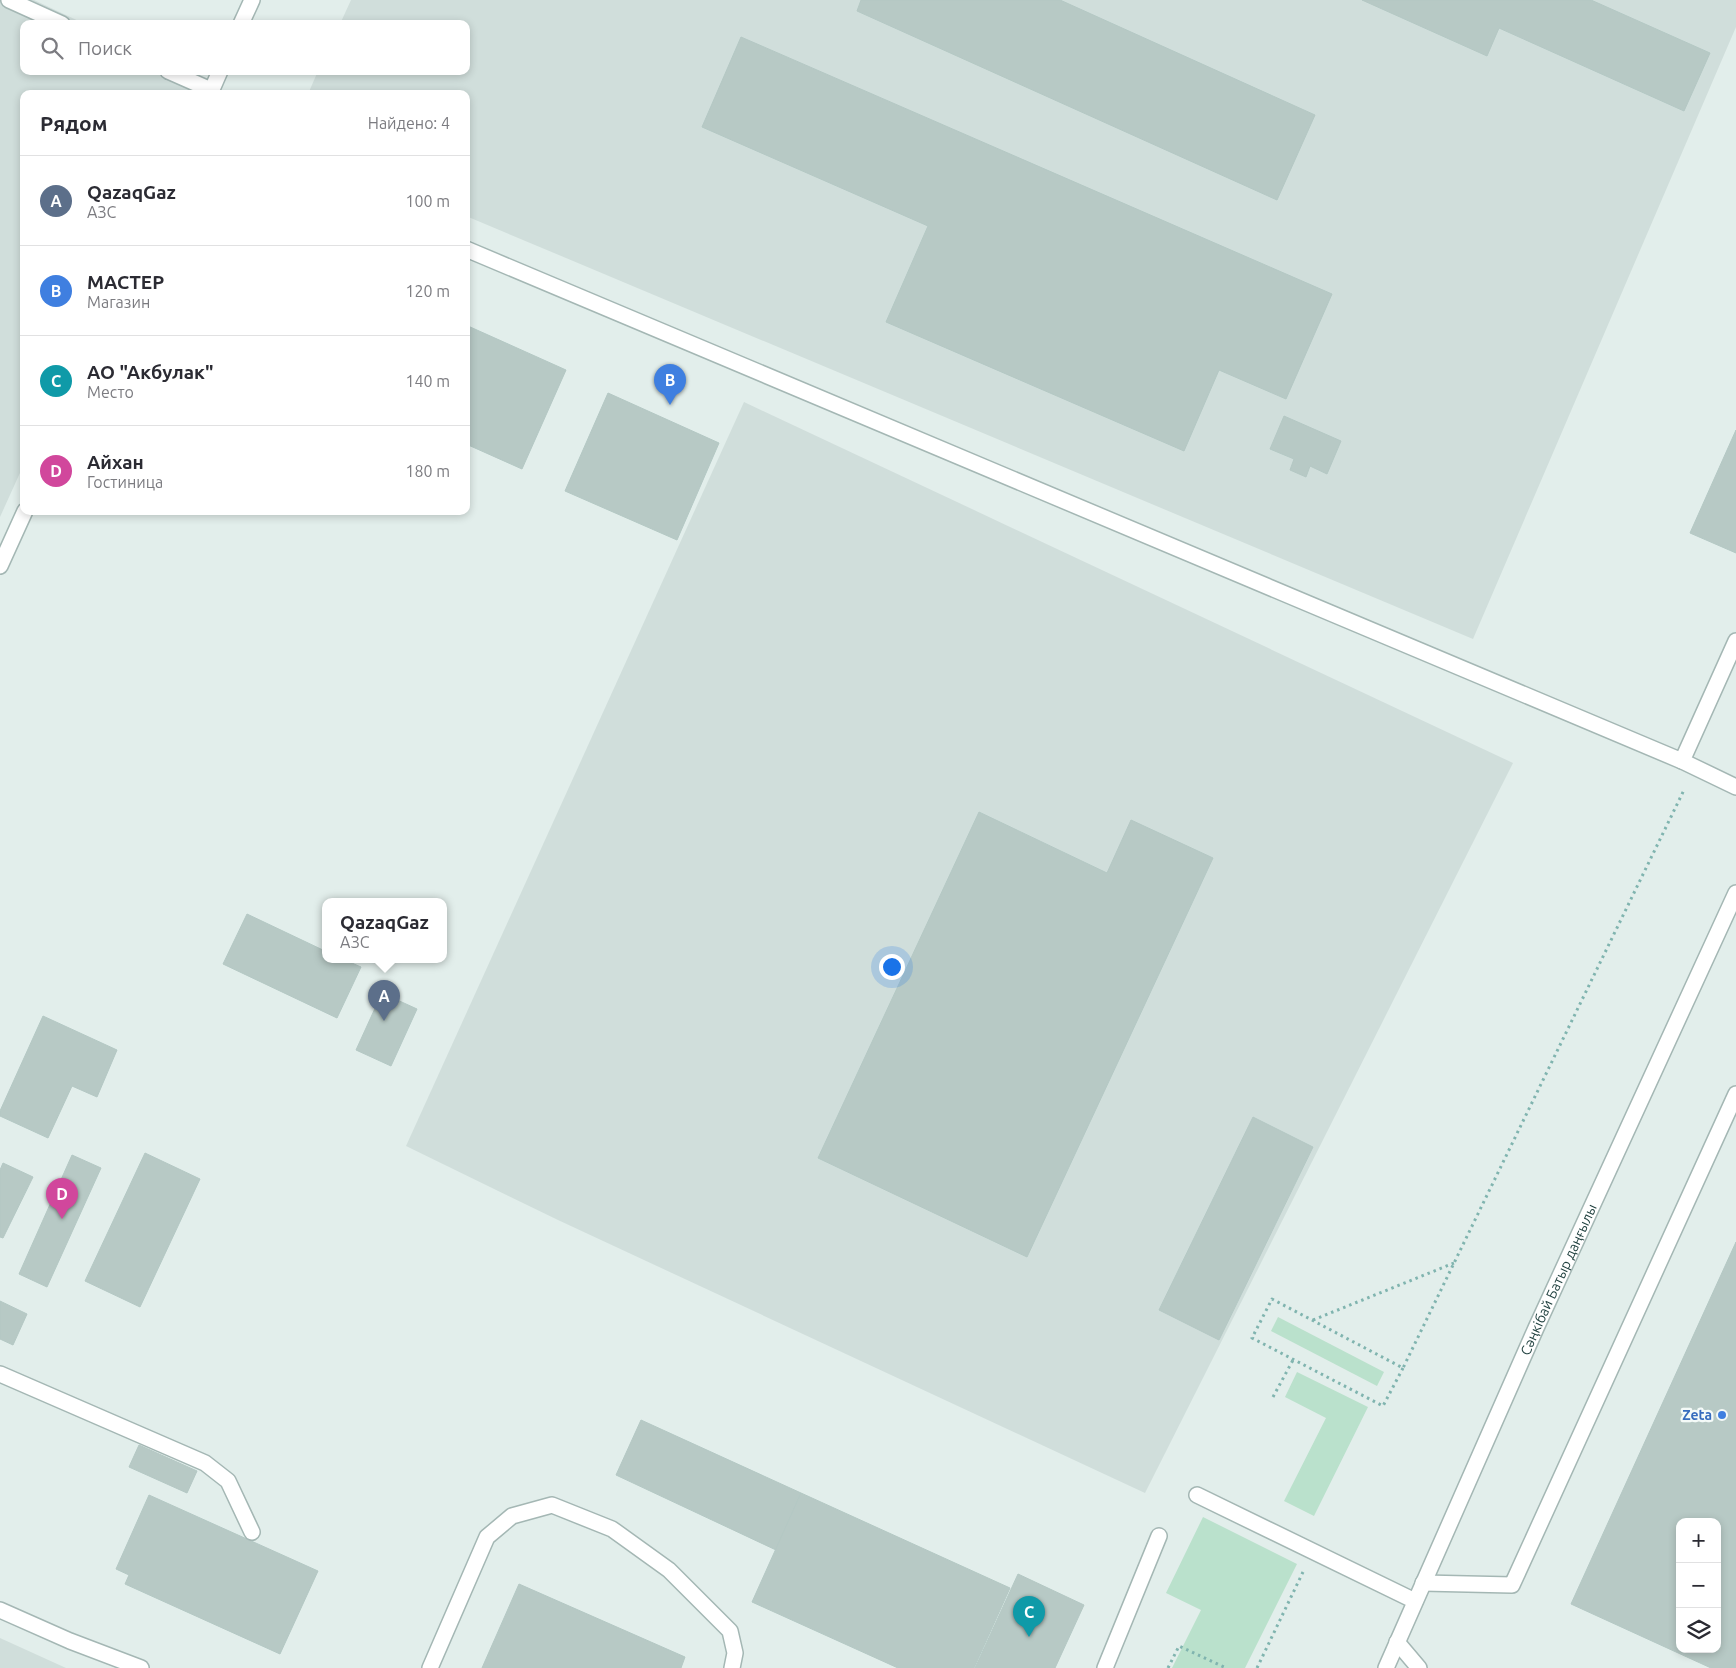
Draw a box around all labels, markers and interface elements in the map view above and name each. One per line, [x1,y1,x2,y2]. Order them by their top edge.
search box [20,20,470,75]
icon: search [38,34,66,62]
text: Поиск [78,37,132,59]
text: Рядом [40,111,108,135]
text: Найдено: 4 [368,114,450,132]
text: QazaqGaz [87,181,176,203]
text: A [50,192,62,210]
text: 100 m [405,192,450,210]
text: АЗС [87,203,116,221]
text: МАСТЕР [87,271,164,293]
text: B [51,282,61,300]
text: 120 m [405,282,450,300]
text: Магазин [87,293,150,311]
text: АО "Акбулак" [87,361,213,383]
pin: B [654,364,686,405]
text: C [51,372,61,390]
text: 140 m [405,372,450,390]
text: Место [87,383,134,401]
text: Айхан [87,451,144,473]
text: D [50,462,62,480]
text: 180 m [405,462,450,480]
text: Гостиница [87,473,163,491]
popup [322,898,447,963]
text: QazaqGaz [340,911,429,933]
text: АЗС [340,933,370,951]
your location [879,954,905,980]
pin: A [368,980,400,1021]
pin: D [46,1178,78,1219]
street label: Сәңкібай Батыр даңғылы [1517,1201,1600,1358]
place label: Zeta [1682,1407,1712,1423]
marker: Zeta [1716,1409,1728,1421]
map controls [1676,1518,1721,1653]
button: + [1676,1518,1721,1563]
button: − [1676,1563,1721,1608]
pin: C [1013,1596,1045,1637]
button: layers [1676,1608,1721,1653]

